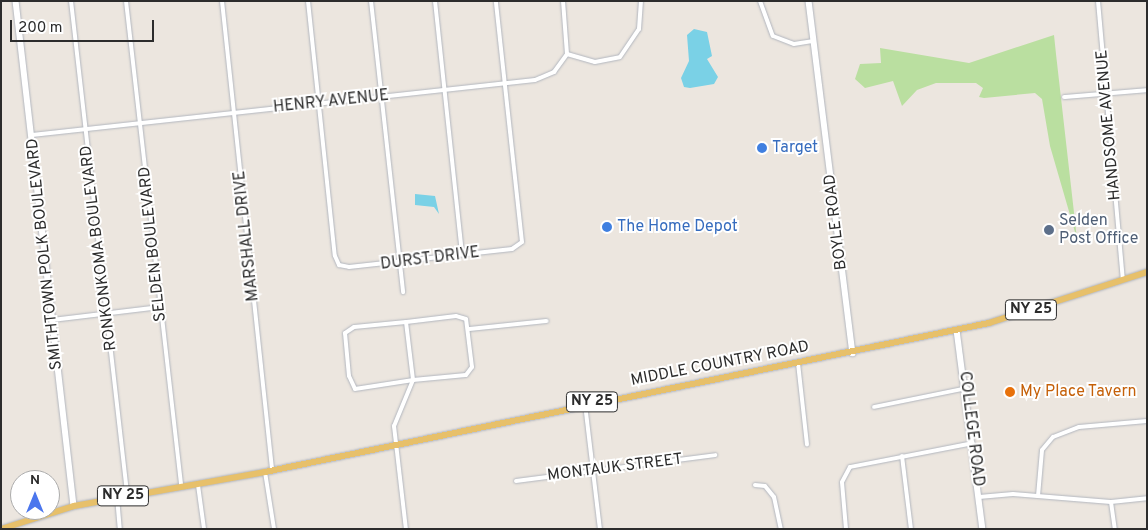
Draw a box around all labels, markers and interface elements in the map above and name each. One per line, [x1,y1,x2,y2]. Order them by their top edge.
scale bar [12,10,156,42]
text: 200 m [18,19,63,38]
street label: HANDSOME AVENUE [1093,49,1125,201]
street label: HENRY AVENUE [272,86,390,118]
street label: SMITHTOWN POLK BOULEVARD [23,137,67,371]
place label: Target [772,138,818,158]
marker: Target [756,142,768,154]
street label: RONKONKOMA BOULEVARD [77,144,121,352]
street label: SELDEN BOULEVARD [135,165,171,323]
street label: MARSHALL DRIVE [231,169,263,303]
street label: BOYLE ROAD [821,173,851,271]
place label: Selden Post Office [1059,211,1138,249]
place label: The Home Depot [617,217,738,237]
marker: The Home Depot [601,221,613,233]
marker: Selden Post Office [1043,224,1055,236]
street label: DURST DRIVE [379,243,481,275]
road number: NY 25 [1004,298,1058,322]
street label: MIDDLE COUNTRY ROAD [629,337,811,391]
street label: COLLEGE ROAD [954,370,988,488]
place label: My Place Tavern [1020,382,1137,402]
marker: My Place Tavern [1004,386,1016,398]
road number: NY 25 [564,390,620,414]
street label: MONTAUK STREET [546,450,684,486]
north arrow [10,470,60,520]
text: N [30,472,40,489]
road number: NY 25 [96,484,150,508]

